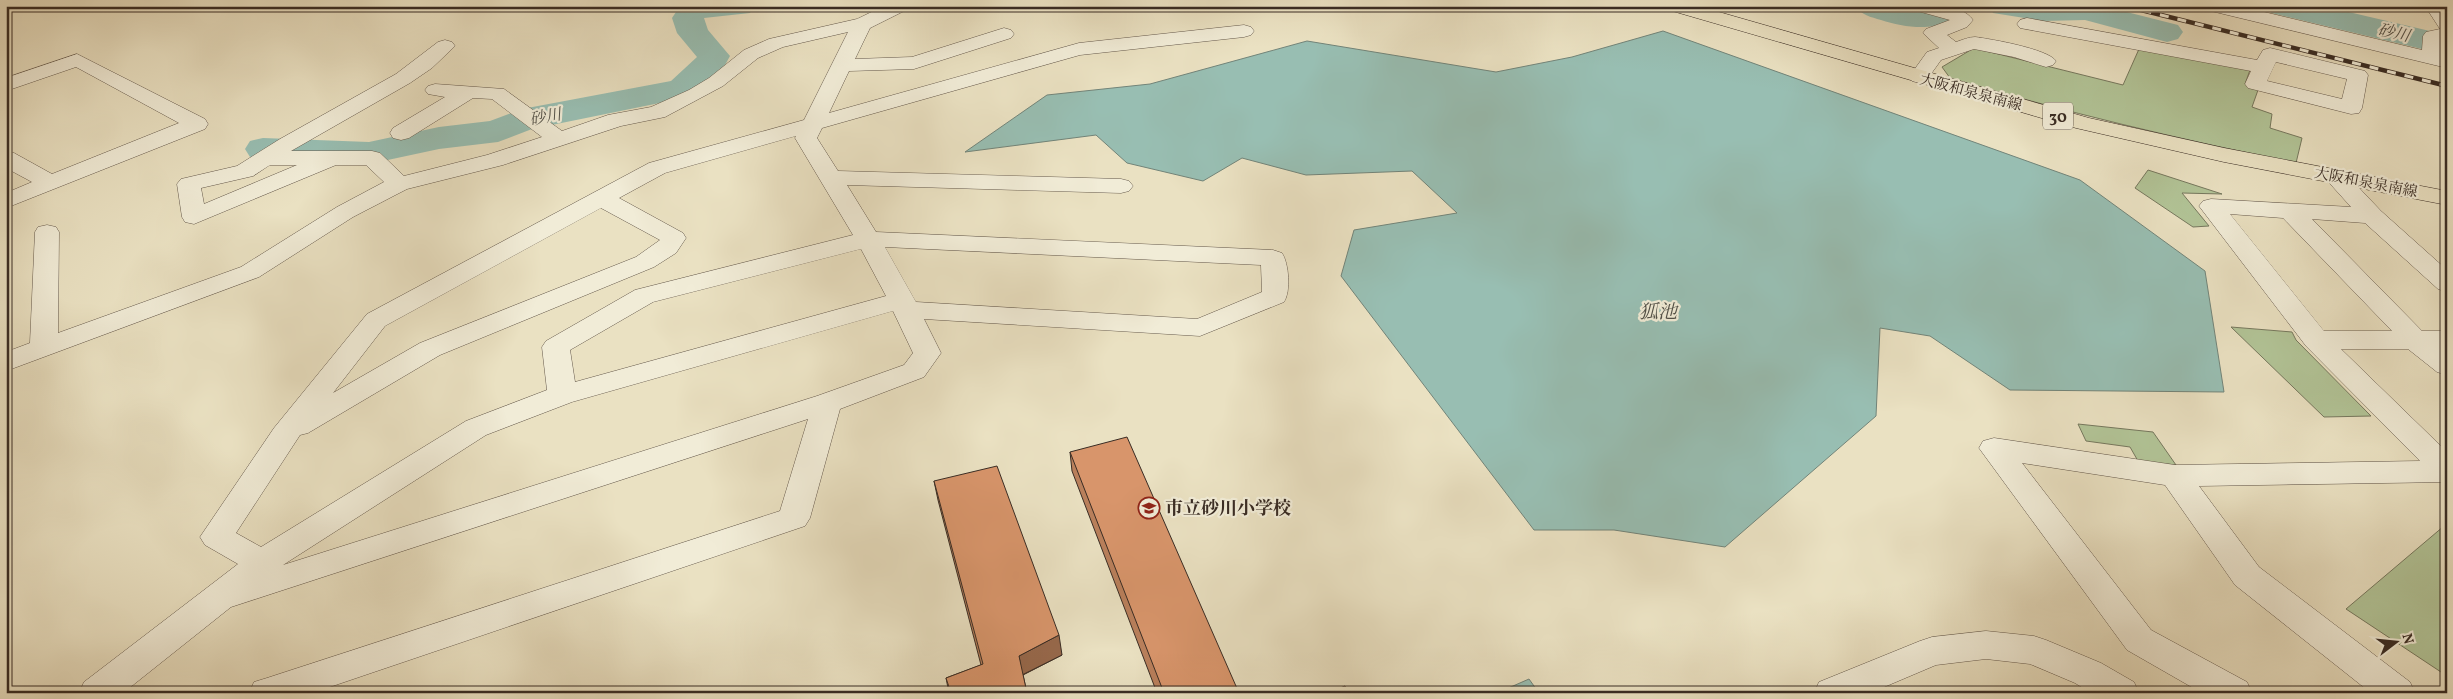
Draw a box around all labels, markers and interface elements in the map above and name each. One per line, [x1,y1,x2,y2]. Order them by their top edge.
water label: 砂川 [2375,20,2414,49]
street label: 大阪和泉泉南線 [1917,70,2024,117]
road number: 30 [2043,102,2073,130]
water label: 砂川 [528,104,565,132]
street label: 大阪和泉泉南線 [2312,163,2419,204]
water label: 狐池 [1639,300,1679,326]
school or university icon: 市立砂川小学校 [1137,496,1161,520]
place label: 市立砂川小学校 [1165,497,1291,522]
north arrow [2370,616,2420,666]
text: N [2397,631,2418,646]

